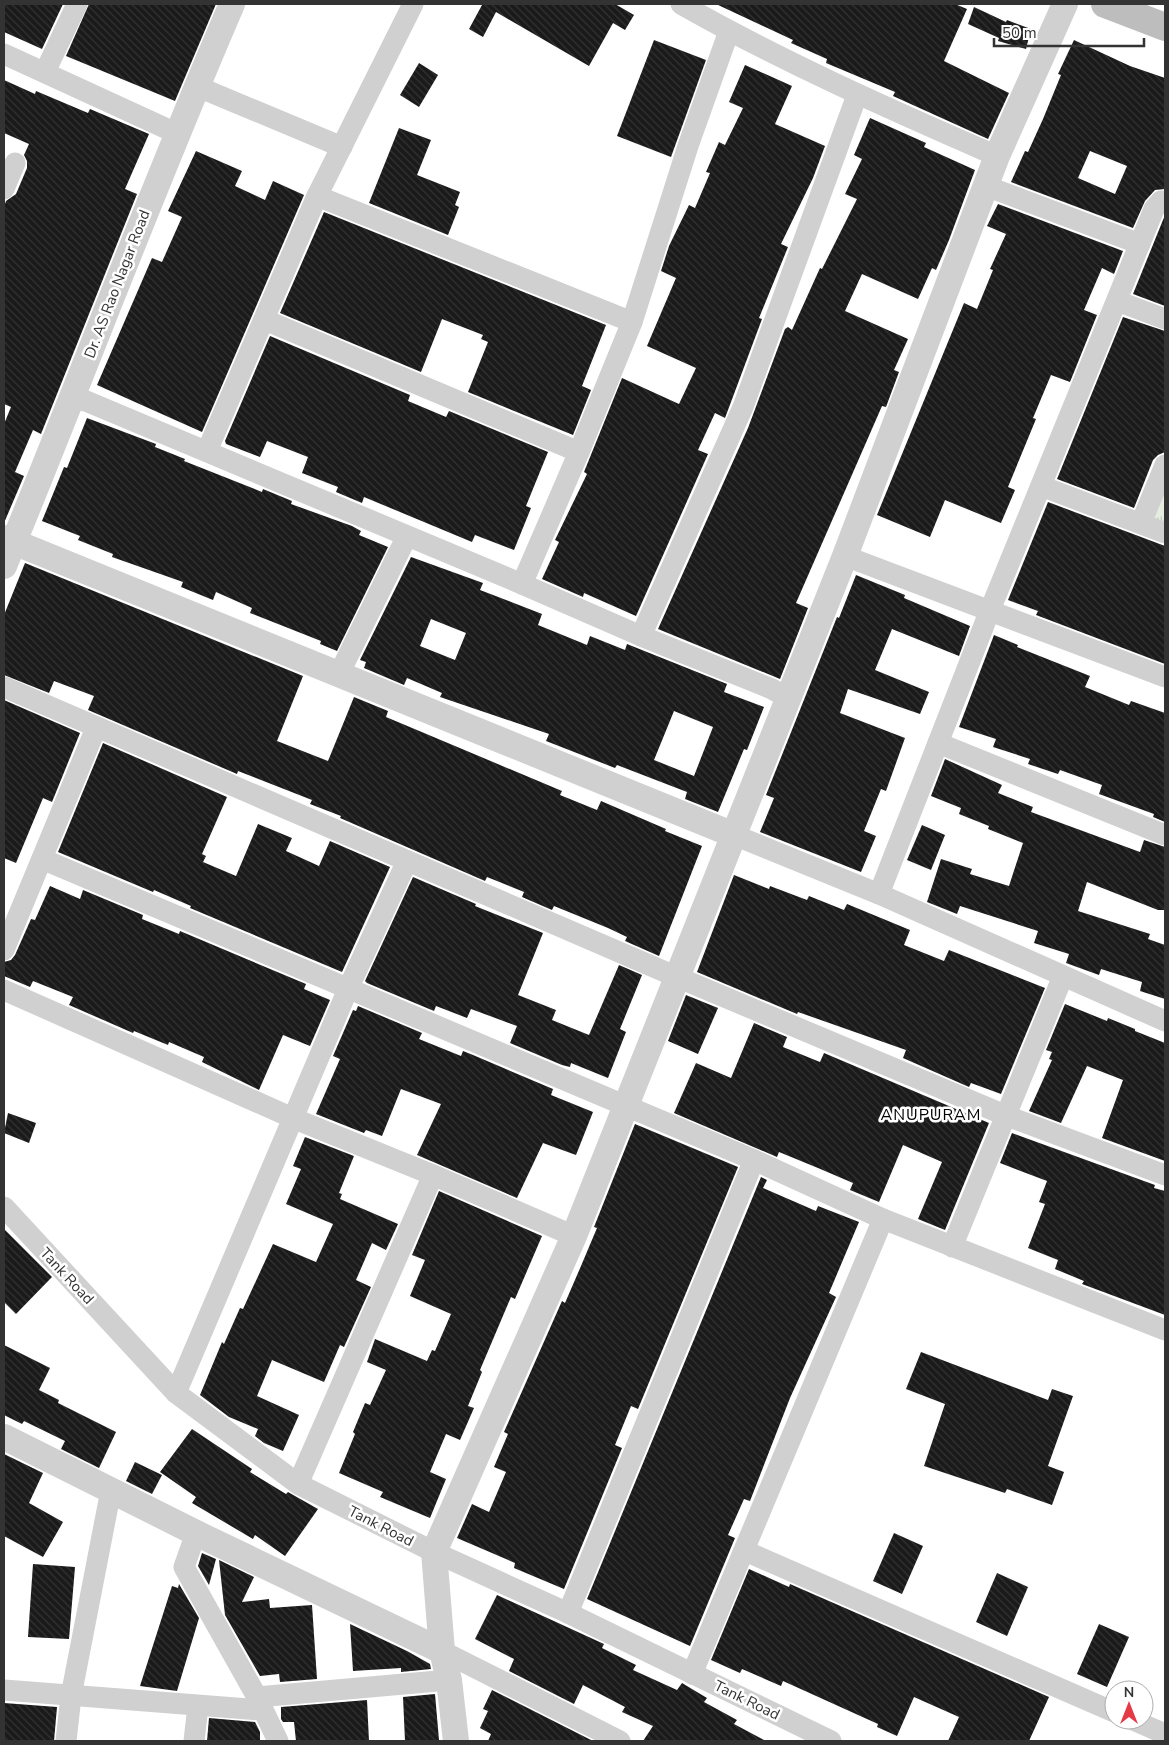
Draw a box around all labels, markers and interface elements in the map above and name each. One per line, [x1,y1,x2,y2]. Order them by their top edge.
scale bar [994,15,1144,47]
text: 50 m [1002,23,1037,43]
street label: Dr. AS Rao Nagar Road [79,207,155,361]
district label: ANUPURAM [881,1104,981,1126]
street label: Tank Road [36,1243,98,1309]
street label: Tank Road [345,1501,417,1551]
street label: Tank Road [711,1676,783,1724]
north arrow [1104,1680,1154,1730]
text: N [1124,1683,1134,1702]

